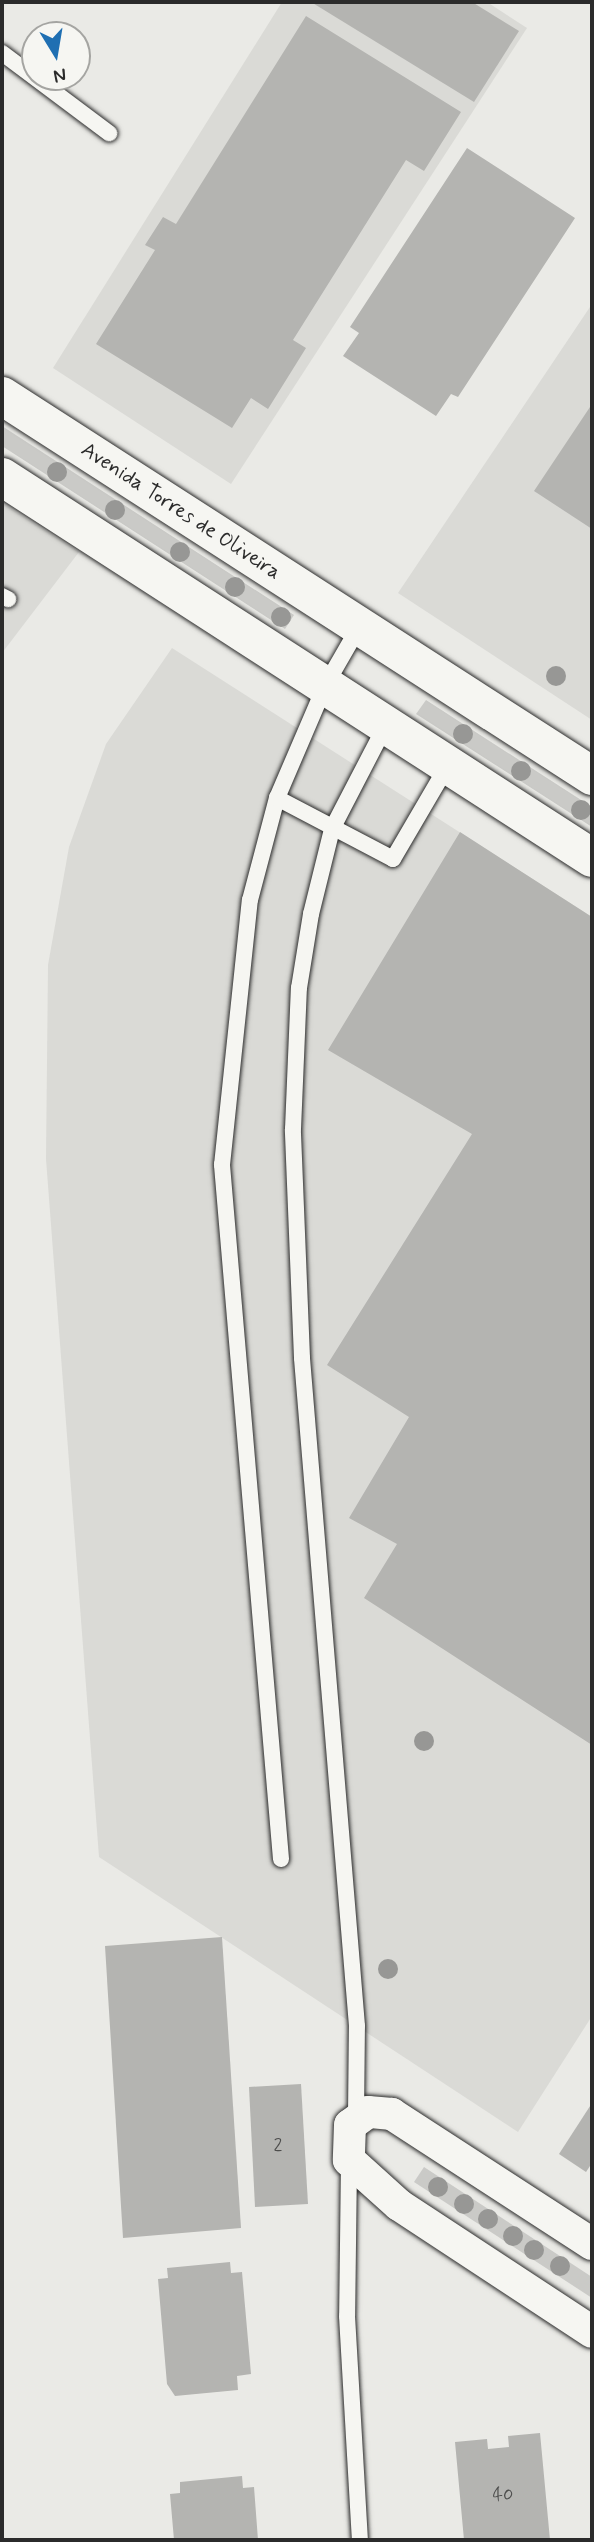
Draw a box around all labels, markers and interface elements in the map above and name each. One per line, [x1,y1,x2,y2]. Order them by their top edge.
north arrow [21,21,91,91]
text: N [51,62,68,89]
street label: Avenida Torres de Oliveira [76,437,286,585]
house number: 2 [274,2134,282,2156]
house number: 40 [493,2484,513,2506]

